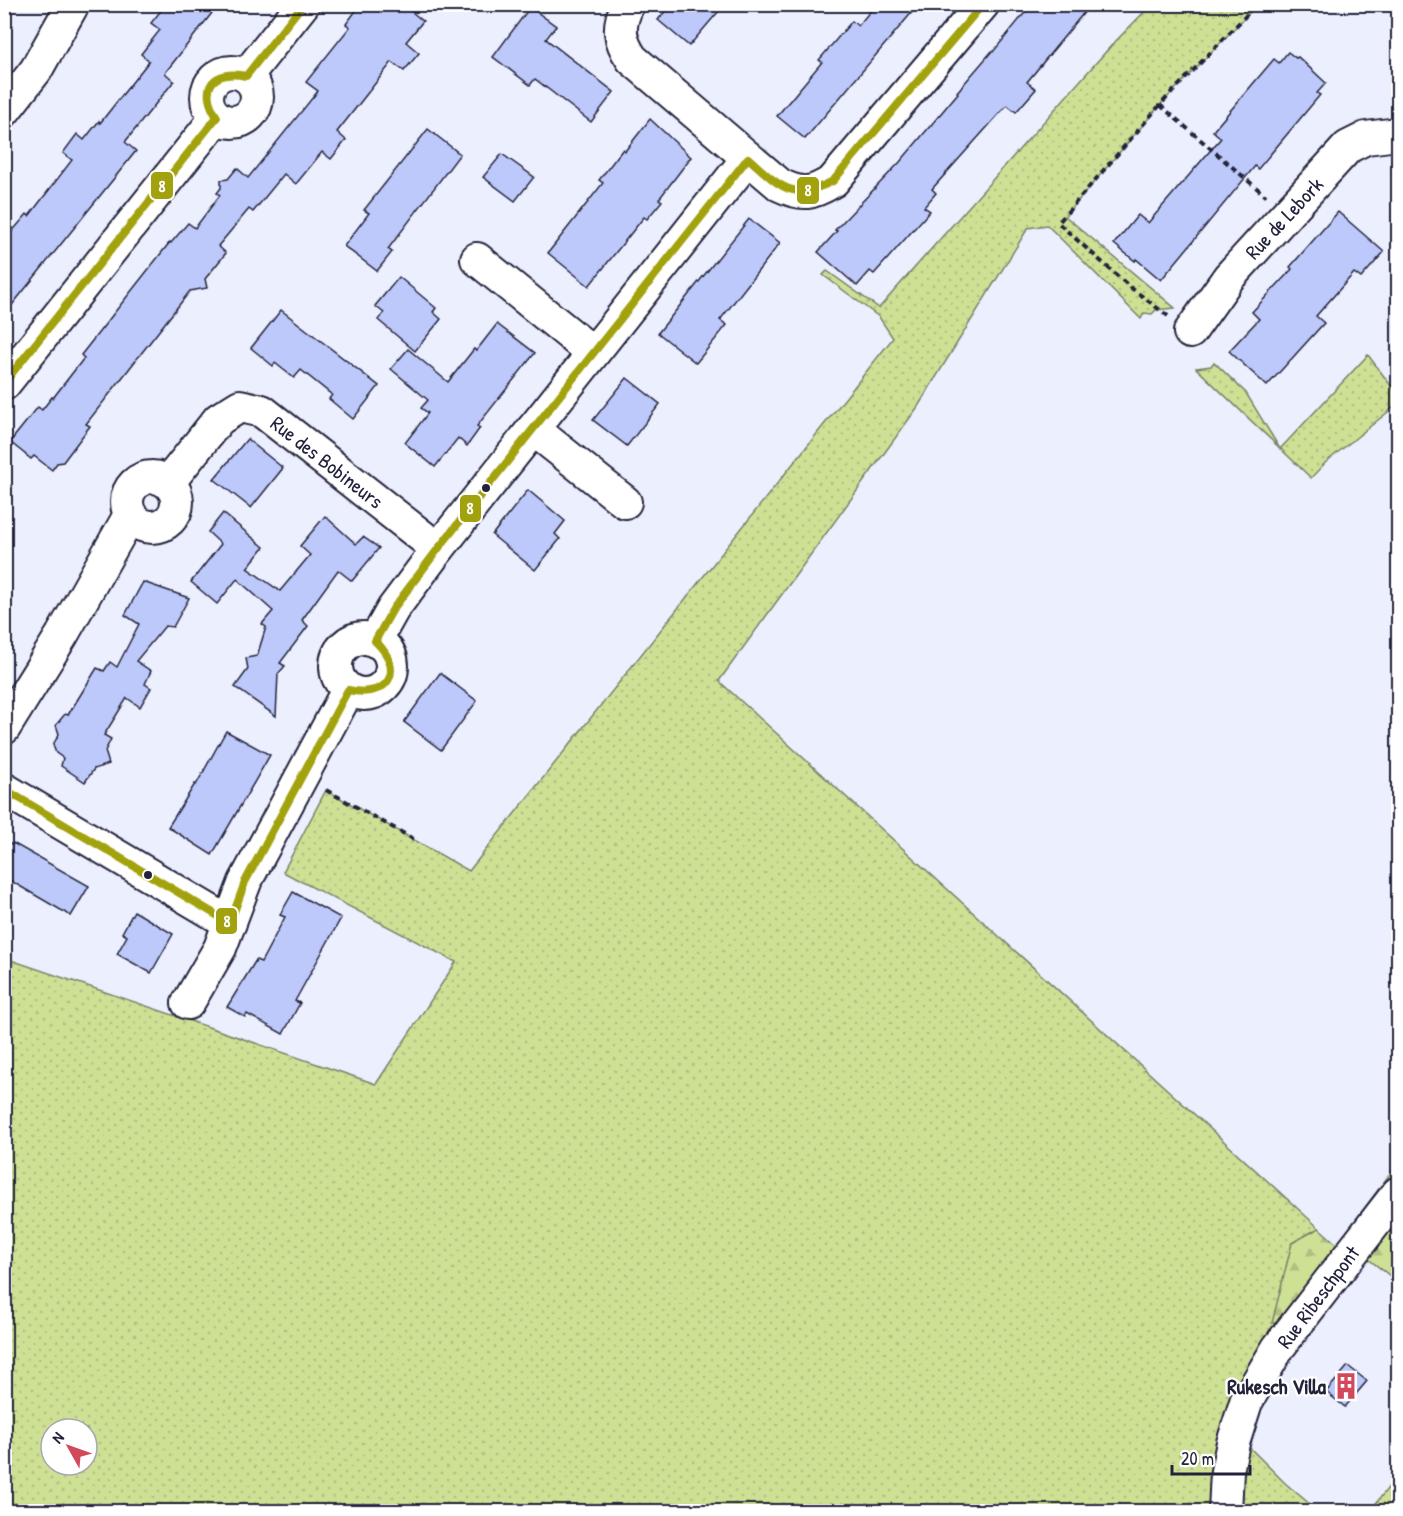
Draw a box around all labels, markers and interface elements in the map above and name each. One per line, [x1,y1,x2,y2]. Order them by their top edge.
street label: Rue de Lebork [1238,170,1330,265]
line badge: 8 [150,171,174,200]
text: 8 [159,175,166,197]
line badge: 8 [796,176,820,205]
text: 8 [805,179,812,201]
street label: Rue des Bobineurs [265,409,389,515]
unlabelled marker [480,482,492,494]
line badge: 8 [459,494,482,523]
text: 8 [467,497,474,519]
unlabelled marker [142,869,154,881]
line badge: 8 [215,907,238,935]
text: 8 [224,910,231,932]
street label: Rue Ribeschpont [1270,1239,1367,1354]
building icon: Rukesch Villa [1331,1371,1361,1401]
place label: Rukesch Villa [1227,1372,1327,1401]
north arrow [39,1417,99,1477]
text: N [46,1427,69,1448]
scale bar [1172,1438,1250,1476]
text: 20 m [1181,1446,1214,1471]

